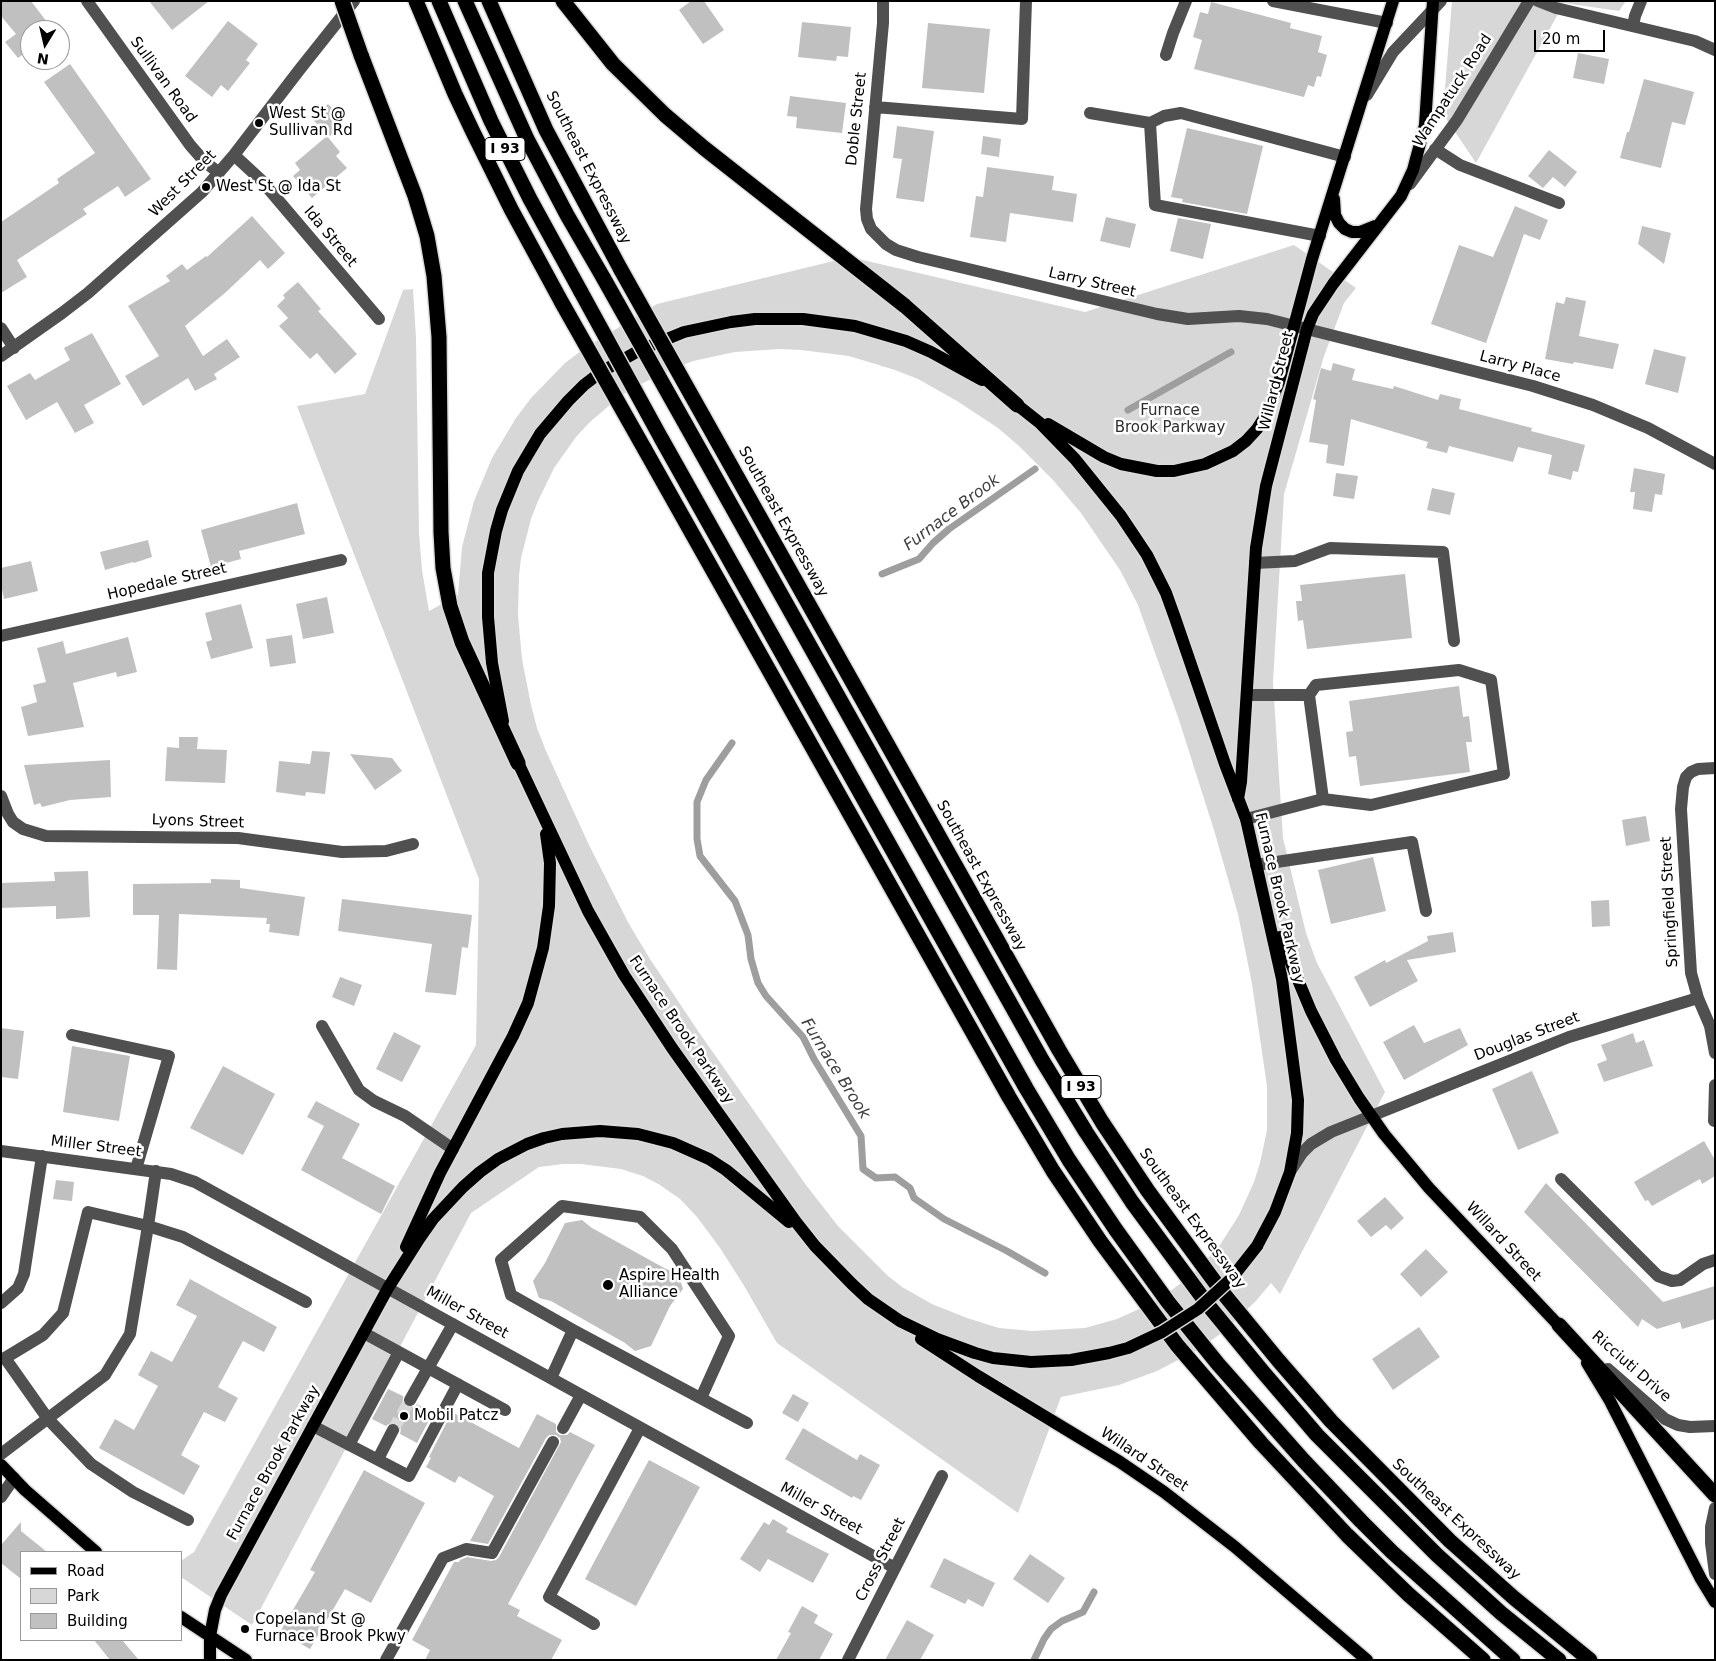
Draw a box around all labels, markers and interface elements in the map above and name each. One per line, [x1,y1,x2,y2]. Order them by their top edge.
north arrow [20,20,70,70]
scale bar [1536,20,1607,52]
text: 20 m [1542,30,1580,48]
street label: Wampatuck Road [1410,31,1496,151]
street label: Sullivan Road [126,34,200,126]
text: N [36,50,50,68]
street label: Doble Street [843,71,871,167]
street label: Southeast Expressway [542,88,634,248]
place label: West St @ Sullivan Rd [269,105,353,140]
marker: West St @ Sullivan Rd [253,117,265,129]
road number: I 93 [485,138,525,160]
street label: West Street [146,147,220,221]
place label: West St @ Ida St [216,178,341,196]
marker: West St @ Ida St [200,181,212,193]
street label: Ida Street [299,203,361,271]
street label: Larry Street [1047,264,1137,302]
street label: Willard Street [1256,329,1298,433]
street label: Larry Place [1478,348,1562,386]
park label: Furnace Brook Parkway [1115,402,1225,437]
street label: Southeast Expressway [734,444,832,600]
water label: Furnace Brook [900,471,1004,555]
street label: Hopedale Street [106,560,228,604]
street label: Southeast Expressway [932,798,1030,954]
street label: Lyons Street [151,811,245,833]
street label: Furnace Brook Parkway [1251,811,1307,985]
street label: Springfield Street [1658,836,1682,968]
street label: Furnace Brook Parkway [625,952,737,1108]
street label: Douglas Street [1472,1009,1582,1065]
water label: Furnace Brook [796,1015,874,1123]
road number: I 93 [1061,1076,1101,1098]
street label: Miller Street [50,1133,142,1161]
street label: Southeast Expressway [1135,1145,1249,1293]
street label: Willard Street [1462,1199,1544,1285]
place label: Aspire Health Alliance [619,1267,720,1302]
marker: Aspire Health Alliance [601,1278,615,1292]
street label: Miller Street [423,1283,511,1343]
street label: Ricciuti Drive [1588,1328,1674,1406]
street label: Furnace Brook Parkway [224,1382,324,1544]
place label: Mobil Patcz [414,1407,498,1425]
marker: Mobil Patcz [398,1410,410,1422]
street label: Willard Street [1097,1424,1191,1496]
street label: Southeast Expressway [1388,1456,1524,1584]
street label: Miller Street [777,1479,865,1539]
street label: Cross Street [852,1515,910,1605]
legend [20,1551,182,1641]
text: Road [67,1562,105,1580]
text: Park [67,1587,99,1605]
place label: Copeland St @ Furnace Brook Pkwy [255,1611,406,1646]
text: Building [67,1612,128,1630]
marker: Copeland St @ Furnace Brook Pkwy [239,1623,251,1635]

